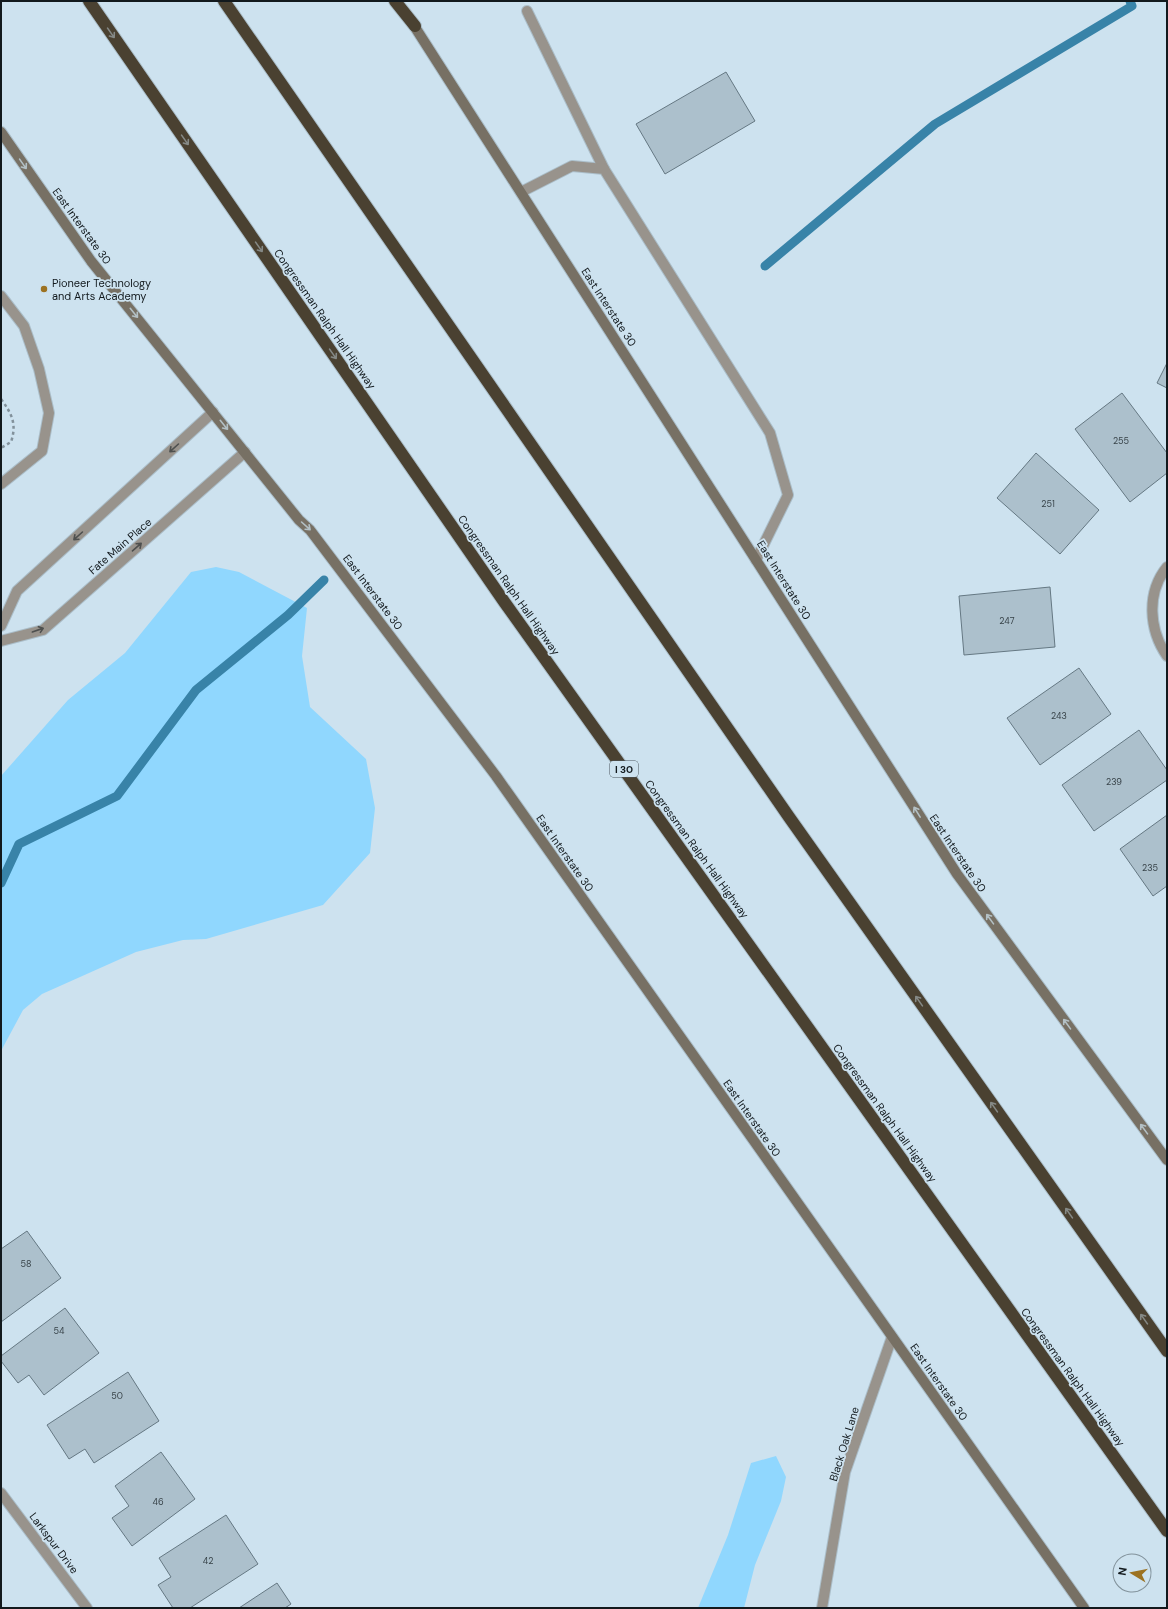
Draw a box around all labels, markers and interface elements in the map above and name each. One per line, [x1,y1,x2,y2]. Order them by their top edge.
one-way arrow [107,27,115,38]
one-way arrow [181,134,189,145]
one-way arrow [19,158,27,169]
street label: East Interstate 30 [50,185,114,267]
one-way arrow [255,241,263,252]
street label: Congressman Ralph Hall Highway [271,246,379,392]
street label: East Interstate 30 [578,265,640,349]
place label: Pioneer Technology and Arts Academy [52,276,151,303]
marker: Pioneer Technology and Arts Academy [39,284,49,294]
one-way arrow [129,308,138,318]
one-way arrow [329,348,337,359]
one-way arrow [219,420,228,431]
house number: 255 [1113,435,1129,447]
one-way arrow [169,443,179,453]
house number: 251 [1041,498,1055,510]
street label: Congressman Ralph Hall Highway [455,512,563,658]
street label: Fate Main Place [86,515,154,577]
one-way arrow [301,521,311,531]
one-way arrow [73,531,83,540]
street label: East Interstate 30 [754,538,814,622]
one-way arrow [132,543,142,552]
street label: East Interstate 30 [340,552,406,632]
house number: 247 [999,615,1015,627]
one-way arrow [32,626,44,634]
house number: 243 [1051,710,1067,722]
road number: I 30 [610,761,638,777]
house number: 239 [1106,776,1122,788]
street label: Congressman Ralph Hall Highway [642,777,752,921]
one-way arrow [913,807,921,818]
street label: East Interstate 30 [927,811,989,895]
street label: East Interstate 30 [533,812,597,894]
house number: 235 [1142,862,1158,874]
one-way arrow [986,914,994,925]
one-way arrow [915,996,923,1007]
one-way arrow [1063,1019,1071,1030]
street label: Congressman Ralph Hall Highway [830,1041,940,1185]
street label: East Interstate 30 [720,1077,784,1159]
one-way arrow [990,1102,998,1113]
one-way arrow [1140,1123,1148,1134]
one-way arrow [1065,1208,1073,1219]
house number: 58 [21,1258,31,1270]
street label: Congressman Ralph Hall Highway [1018,1305,1128,1449]
one-way arrow [1140,1314,1148,1325]
house number: 54 [54,1325,65,1337]
street label: East Interstate 30 [907,1341,971,1423]
house number: 50 [111,1390,123,1402]
street label: Black Oak Lane [826,1405,862,1483]
house number: 46 [152,1496,164,1508]
street label: Larkspur Drive [26,1510,82,1576]
north arrow [1112,1553,1152,1593]
house number: 42 [203,1555,213,1567]
text: N [1115,1566,1130,1576]

